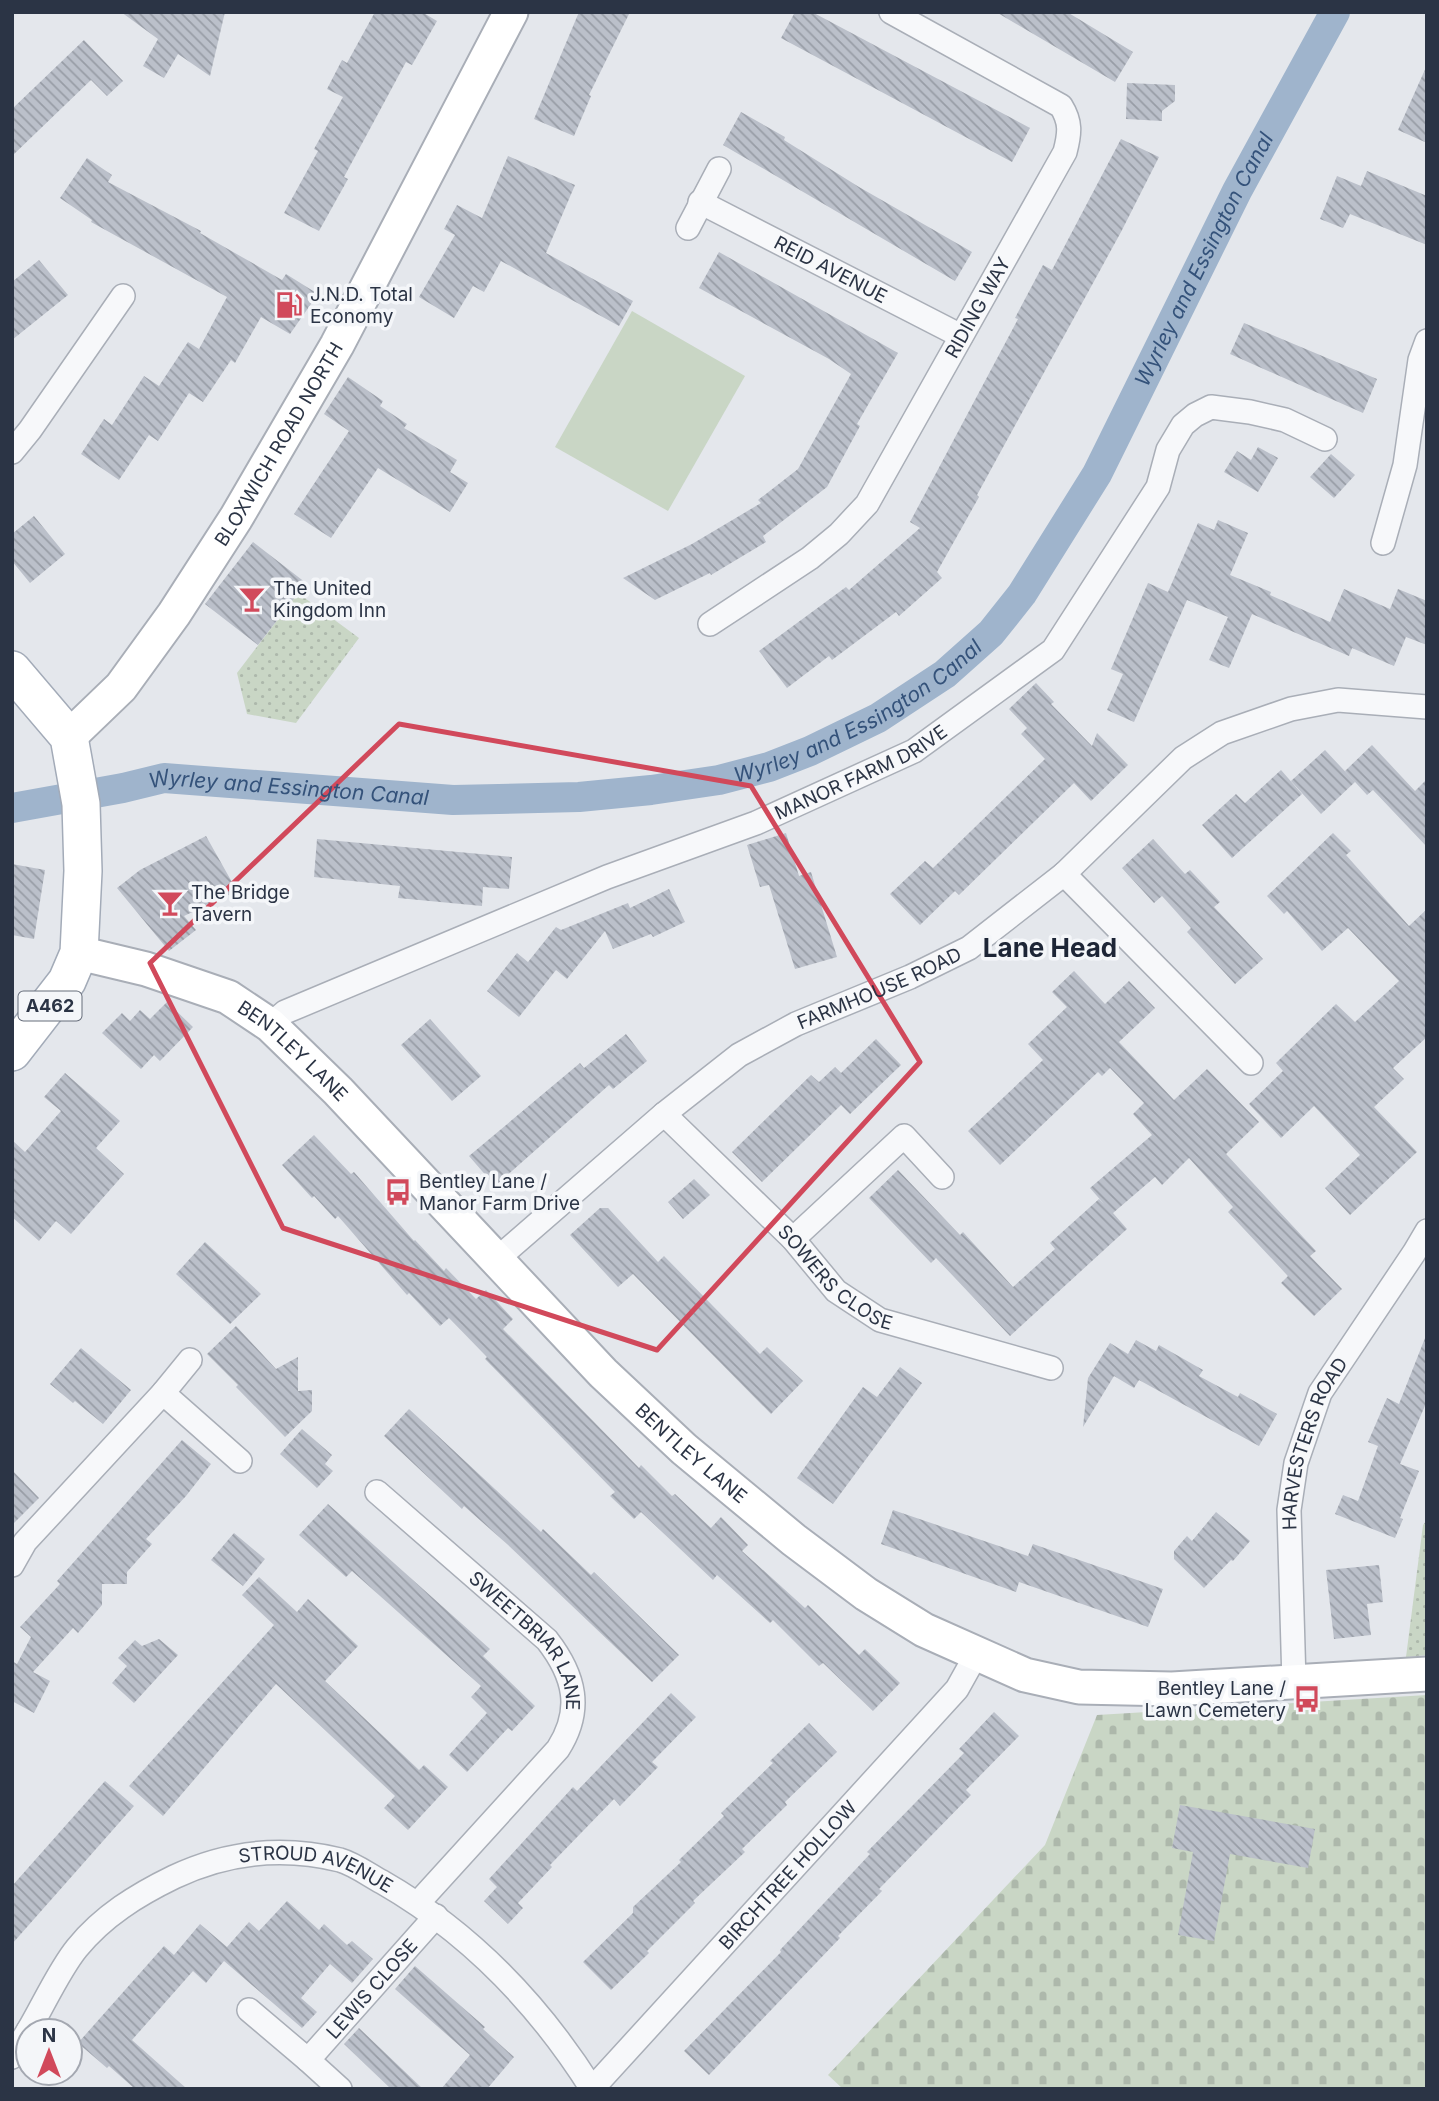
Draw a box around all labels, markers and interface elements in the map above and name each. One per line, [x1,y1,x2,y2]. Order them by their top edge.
water label: Wyrley and Essington Canal [1129,127,1279,390]
street label: REID AVENUE [770,231,891,308]
street label: RIDING WAY [940,253,1016,362]
place label: J.N.D. Total Economy [310,283,413,328]
fuel station icon: J.N.D. Total Economy [274,290,304,320]
street label: BLOXWICH ROAD NORTH [210,338,348,550]
place label: The United Kingdom Inn [273,577,386,622]
bar icon: The United Kingdom Inn [237,584,267,614]
water label: Wyrley and Essington Canal [731,634,987,788]
street label: MANOR FARM DRIVE [771,720,952,825]
water label: Wyrley and Essington Canal [146,764,431,810]
place label: The Bridge Tavern [191,881,290,926]
bar icon: The Bridge Tavern [155,888,185,918]
district label: Lane Head [983,932,1117,963]
street label: FARMHOUSE ROAD [794,943,965,1034]
road number: A462 [19,992,82,1021]
street label: BENTLEY LANE [233,996,353,1106]
place label: Bentley Lane / Manor Farm Drive [419,1170,580,1215]
bus stop icon: Bentley Lane / Manor Farm Drive [383,1177,413,1207]
street label: SOWERS CLOSE [773,1220,895,1335]
street label: HARVESTERS ROAD [1277,1353,1353,1531]
street label: BENTLEY LANE [631,1399,751,1508]
street label: SWEETBRIAR LANE [464,1566,584,1711]
place label: Bentley Lane / Lawn Cemetery [1145,1677,1286,1722]
bus stop icon: Bentley Lane / Lawn Cemetery [1292,1684,1322,1714]
street label: BIRCHTREE HOLLOW [714,1796,862,1954]
street label: STROUD AVENUE [237,1842,397,1898]
street label: LEWIS CLOSE [322,1934,422,2043]
north arrow [14,2017,84,2087]
text: N [42,2024,56,2047]

